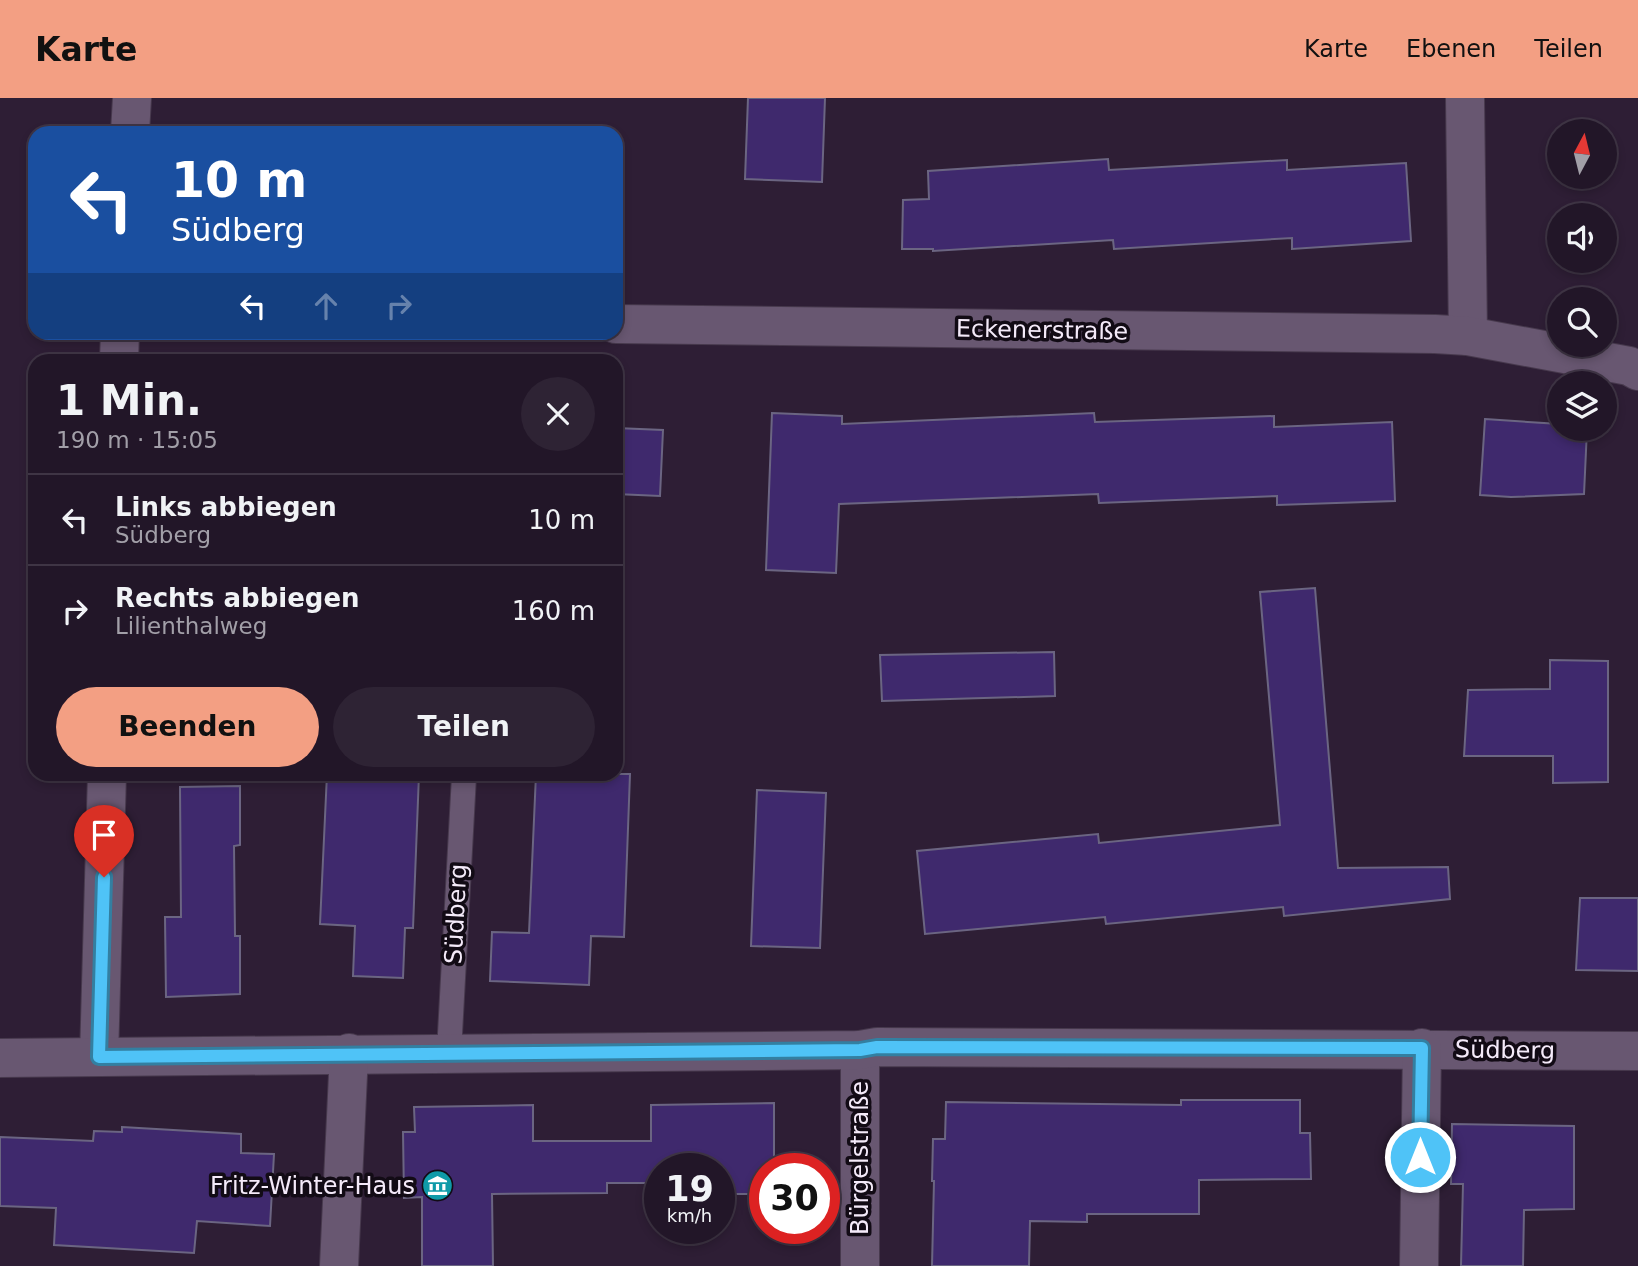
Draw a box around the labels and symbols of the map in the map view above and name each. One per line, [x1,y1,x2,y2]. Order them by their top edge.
north arrow [1547,119,1617,189]
street label: Eckenerstraße [956,314,1128,346]
pin [74,805,134,877]
street label: Südberg [439,863,473,965]
street label: Südberg [1455,1035,1555,1065]
street label: Bürgelstraße [846,1081,874,1235]
position arrow [1383,1120,1457,1194]
speed limit sign: 30 [749,1153,840,1244]
museum icon: Fritz-Winter-Haus [421,1169,455,1203]
place label: Fritz-Winter-Haus [210,1172,415,1200]

